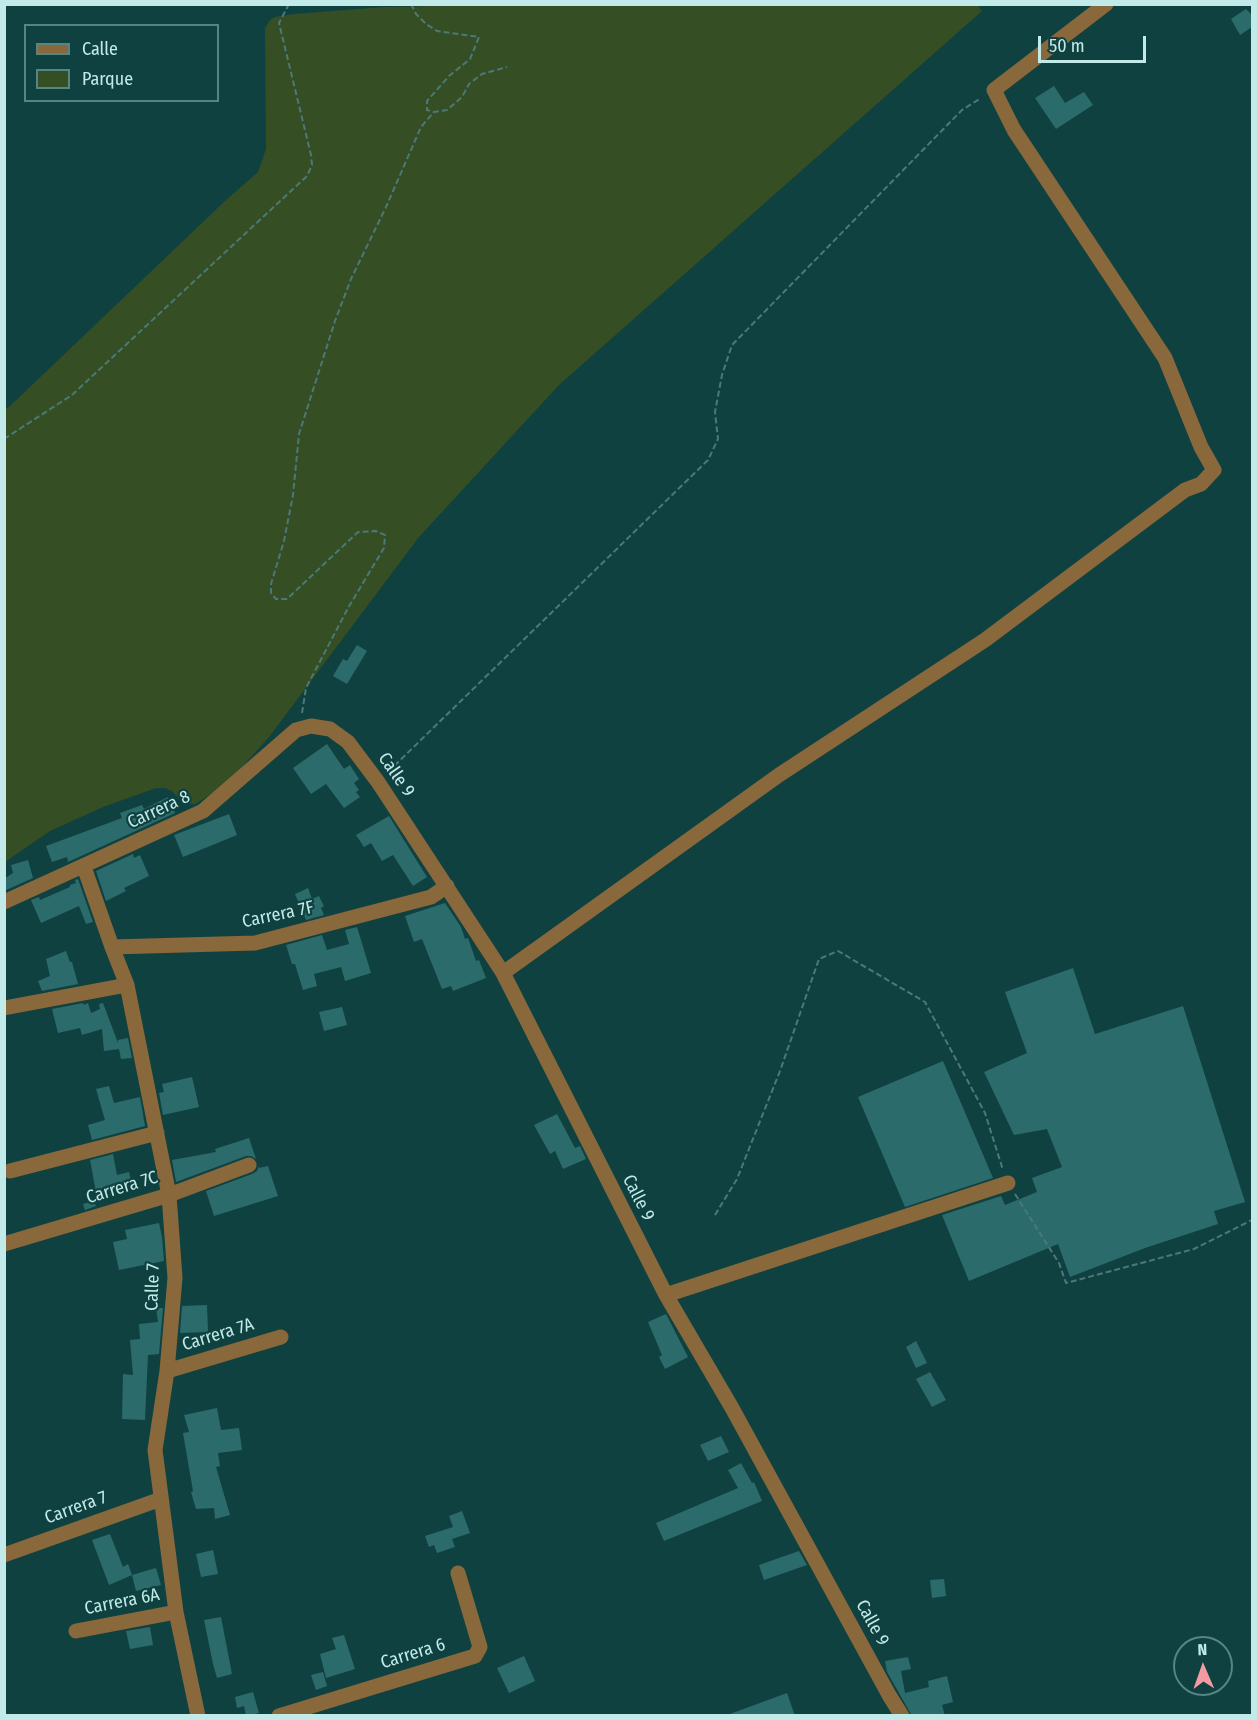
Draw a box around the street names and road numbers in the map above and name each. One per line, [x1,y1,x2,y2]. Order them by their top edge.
street label: Calle 9 [373,749,419,801]
street label: Carrera 8 [124,786,194,834]
street label: Carrera 7F [240,897,316,933]
street label: Carrera 7C [84,1167,160,1209]
street label: Calle 9 [617,1171,659,1225]
street label: Calle 7 [141,1263,165,1311]
street label: Carrera 7A [180,1314,256,1356]
street label: Carrera 7 [42,1487,110,1529]
street label: Carrera 6A [83,1584,161,1620]
street label: Calle 9 [851,1596,893,1650]
street label: Carrera 6 [378,1634,448,1674]

